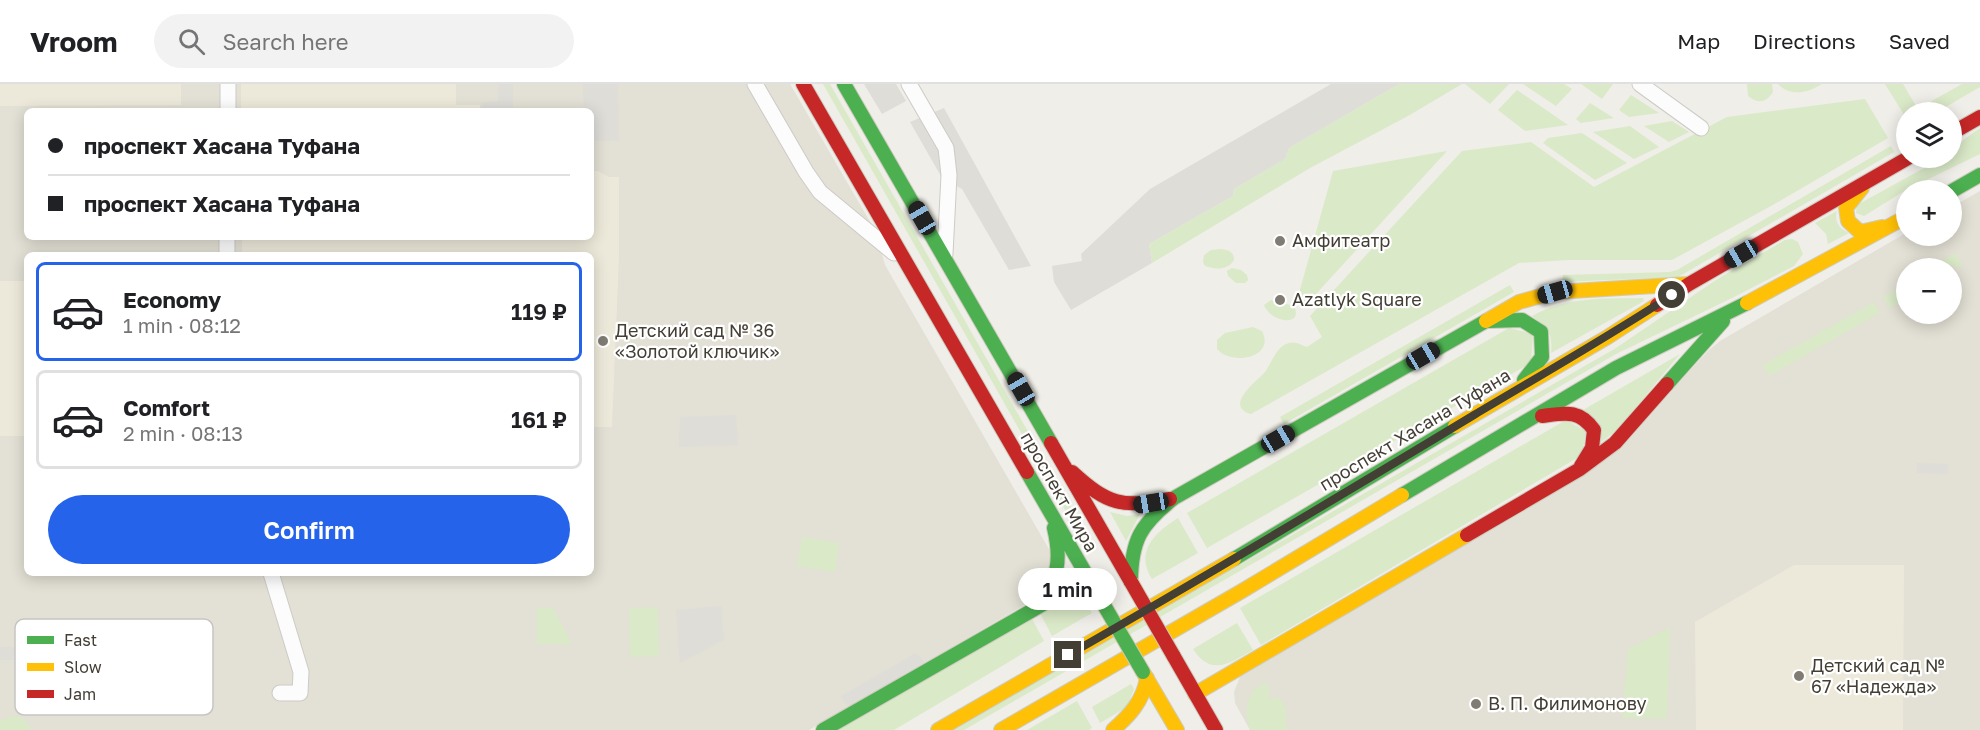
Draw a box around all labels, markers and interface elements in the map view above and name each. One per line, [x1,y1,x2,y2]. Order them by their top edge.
search box [154,14,574,68]
text: Vroom [30,25,118,58]
icon: search [175,25,208,58]
text: Search here [223,28,349,55]
text: Map [1677,28,1720,54]
text: Directions [1753,28,1856,54]
text: Saved [1889,28,1950,54]
map controls [1896,102,1962,324]
button: layers [1896,102,1962,168]
text: проспект Хасана Туфана [84,132,360,159]
button: + [1896,180,1962,246]
text: проспект Хасана Туфана [84,190,360,217]
car [905,198,939,238]
place label: Амфитеатр [1292,229,1390,251]
marker: Амфитеатр [1273,234,1287,248]
car [1721,237,1761,271]
button: − [1896,258,1962,324]
car [1535,278,1575,306]
route start [1658,281,1685,308]
icon: car [51,285,105,339]
text: Economy [123,286,221,313]
place label: Azatlyk Square [1292,288,1422,310]
marker: Azatlyk Square [1273,293,1287,307]
text: 119 ₽ [511,298,567,325]
text: 1 min · 08:12 [123,313,241,337]
place label: Детский сад № 36 «Золотой ключик» [615,319,780,362]
marker: Детский сад № 36 «Золотой ключик» [596,334,610,348]
car [1403,339,1443,373]
street label: проспект Хасана Туфана [1315,363,1514,495]
car [1004,369,1038,409]
icon: car [51,393,105,447]
text: Comfort [123,394,210,421]
text: 161 ₽ [511,406,567,433]
text: 2 min · 08:13 [123,421,243,445]
car [1258,422,1298,456]
street label: проспект Мира [1017,428,1103,555]
car [1132,491,1170,515]
button: Confirm [48,495,570,564]
callout: 1 min [1018,568,1118,610]
text: 1 min [1042,577,1093,601]
legend [15,619,213,715]
text: Fast [64,630,97,650]
route end [1054,641,1081,668]
place label: Детский сад № 67 «Надежда» [1811,654,1945,697]
text: Slow [64,657,102,677]
marker: Детский сад № 67 «Надежда» [1792,669,1806,683]
text: Jam [64,684,96,704]
place label: В. П. Филимонову [1488,692,1647,714]
marker: В. П. Филимонову [1469,697,1483,711]

